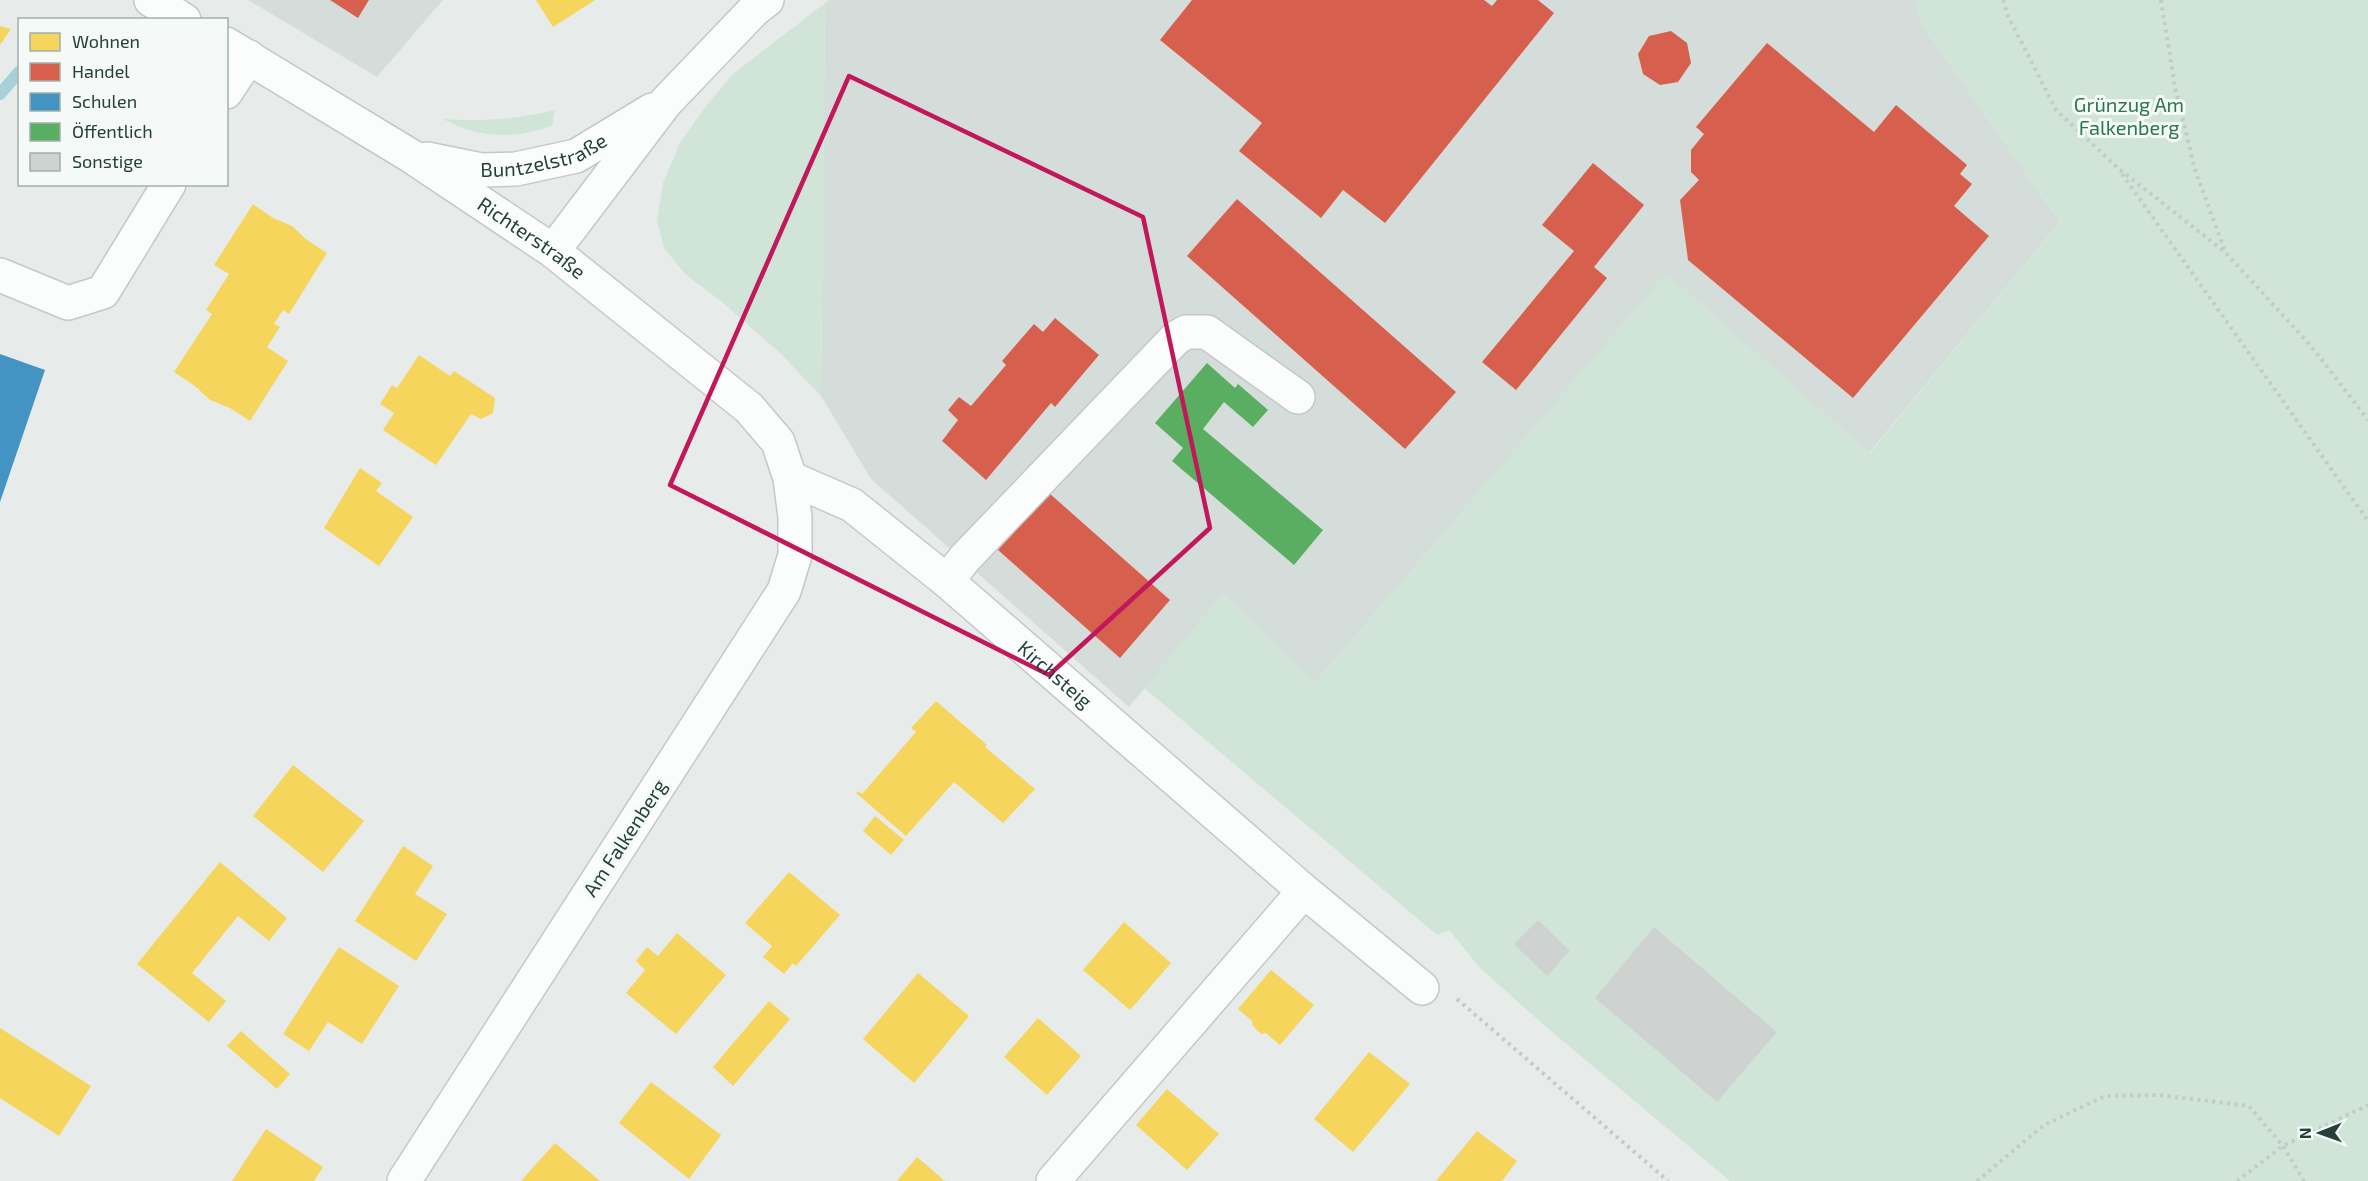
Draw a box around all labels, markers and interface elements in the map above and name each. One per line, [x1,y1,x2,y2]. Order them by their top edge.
legend [18,18,228,186]
text: Wohnen [72,30,140,52]
text: Handel [72,60,130,82]
text: Schulen [72,90,137,112]
park label: Grünzug Am Falkenberg [2074,92,2184,139]
text: Öffentlich [72,120,153,142]
street label: Buntzelstraße [480,127,611,181]
text: Sonstige [72,150,143,172]
street label: Richterstraße [474,191,591,283]
street label: Kirchsteig [1013,635,1098,713]
street label: Am Falkenberg [577,774,671,901]
north arrow [2290,1103,2350,1163]
text: N [2295,1127,2314,1139]

